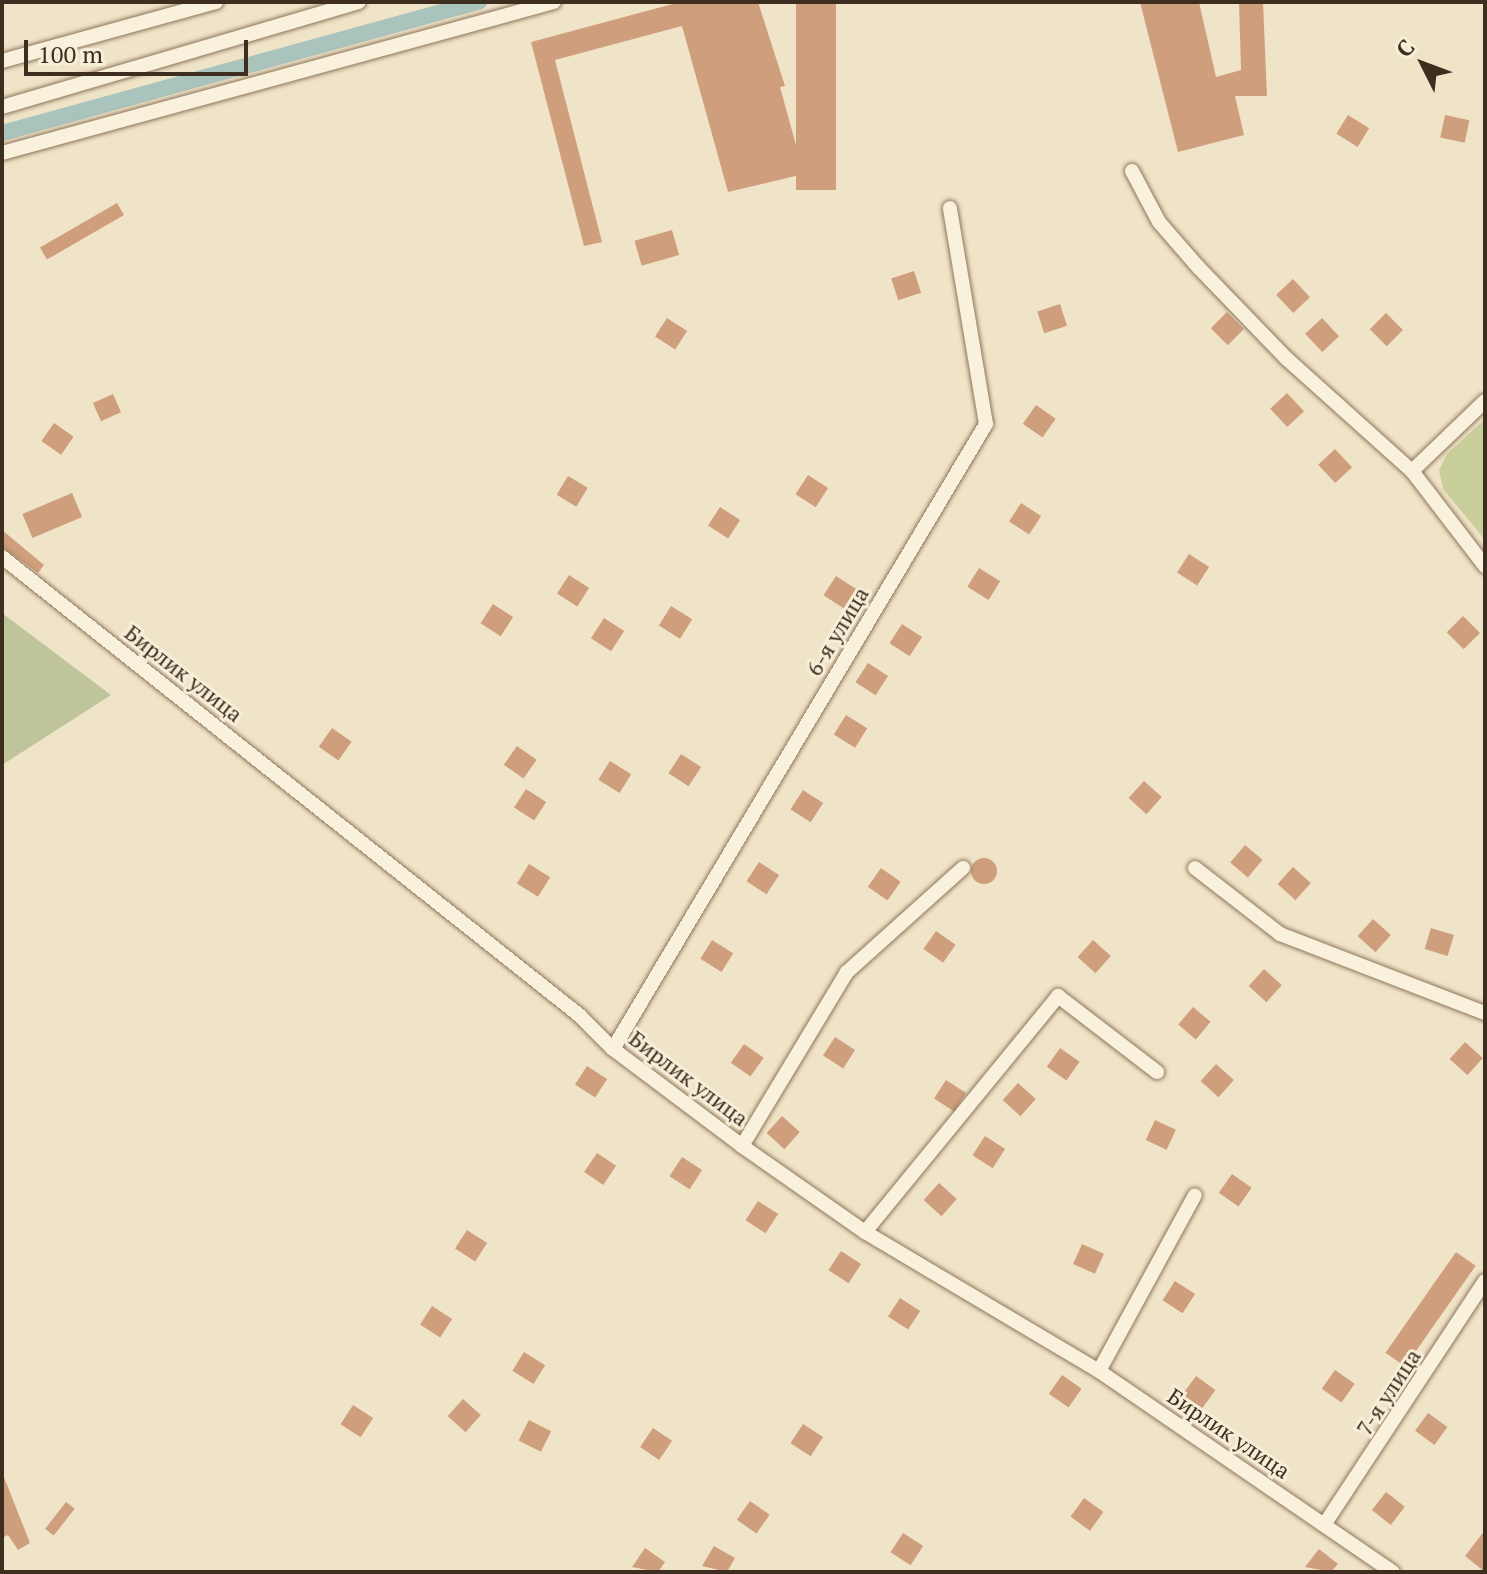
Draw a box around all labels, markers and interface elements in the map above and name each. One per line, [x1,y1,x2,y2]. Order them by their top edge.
scale bar [28,24,252,74]
north arrow [1383,24,1463,104]
text: С [1389,33,1420,63]
text: 100 m [38,38,103,70]
street label: 6-я улица [800,582,874,680]
street label: Бирлик улица [120,619,248,727]
street label: Бирлик улица [624,1025,754,1131]
street label: 7-я улица [1350,1344,1426,1440]
street label: Бирлик улица [1163,1382,1295,1484]

